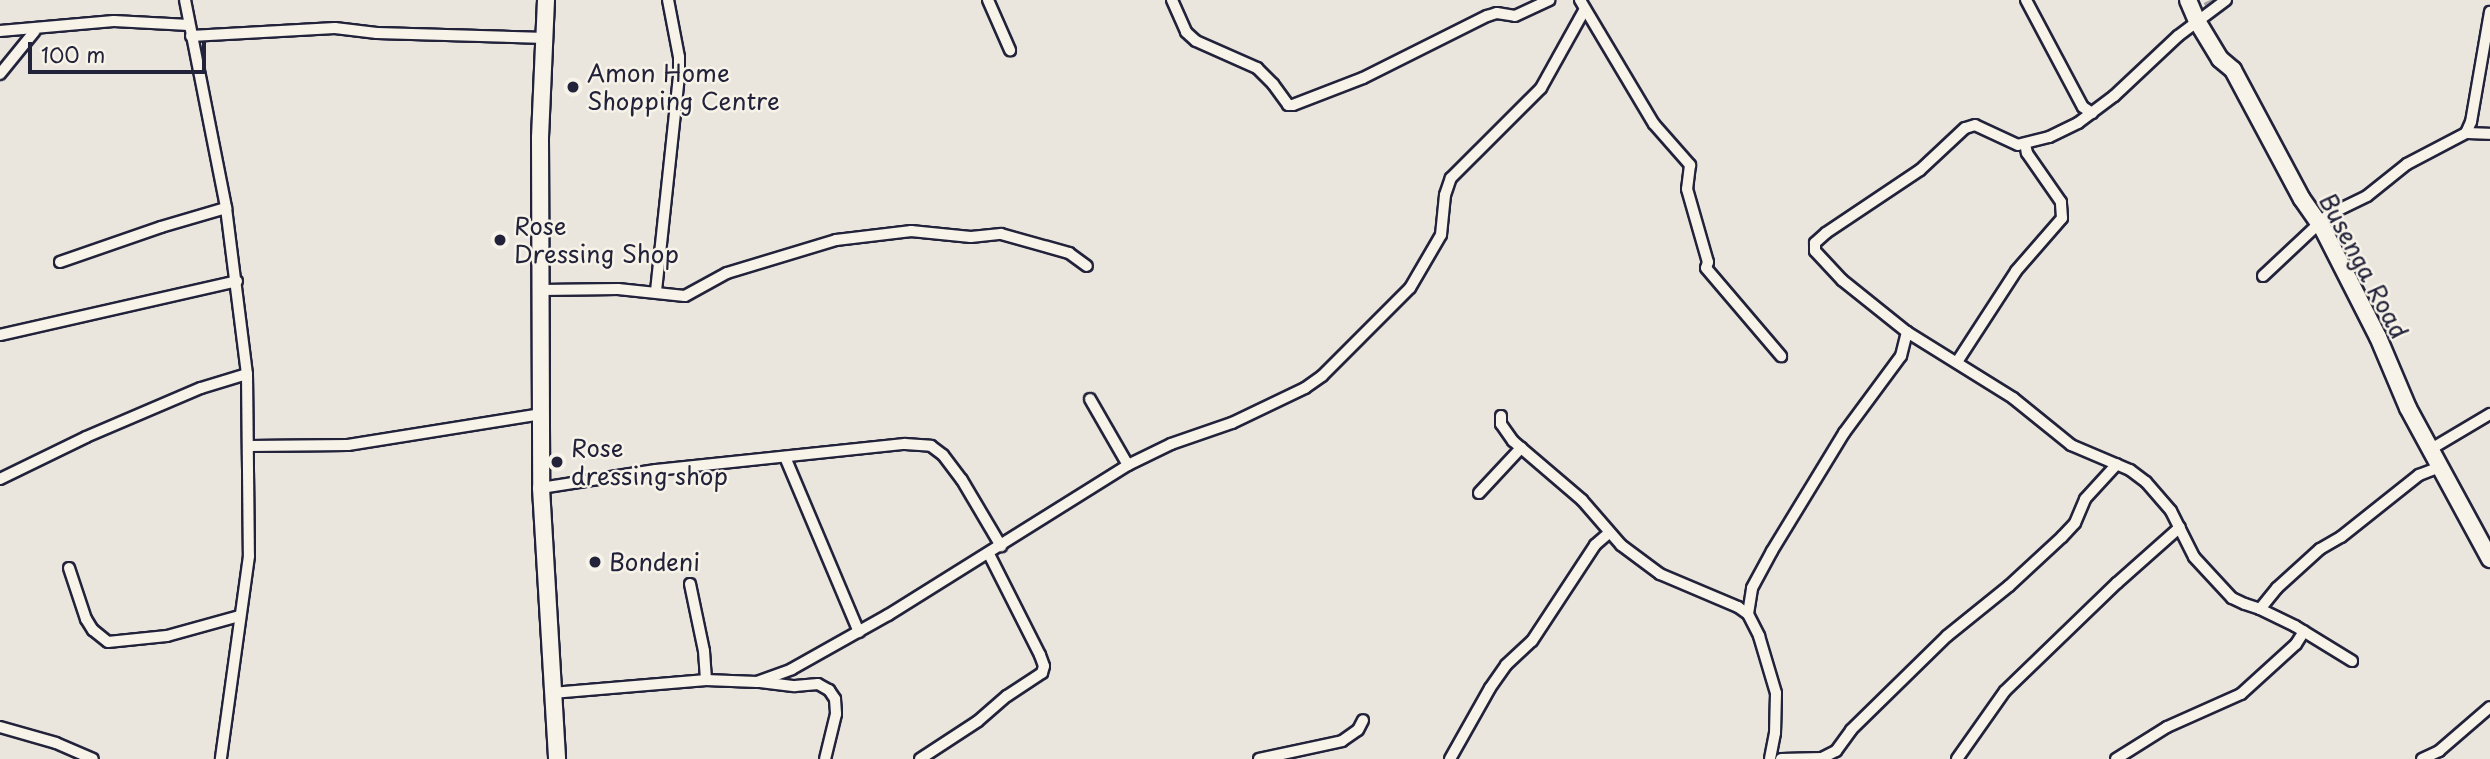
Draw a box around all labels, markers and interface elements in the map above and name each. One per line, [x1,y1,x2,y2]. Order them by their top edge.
scale bar [32,28,210,72]
text: 100 m [41,38,105,70]
place label: Amon Home Shopping Centre [587,59,780,115]
marker: Amon Home Shopping Centre [565,79,581,95]
street label: Busenga Road [2313,188,2415,344]
place label: Rose Dressing Shop [514,212,679,268]
marker: Rose Dressing Shop [492,232,508,248]
place label: Rose dressing shop [571,434,728,490]
marker: Rose dressing shop [549,454,565,470]
place label: Bondeni [609,548,700,576]
marker: Bondeni [587,554,603,570]

